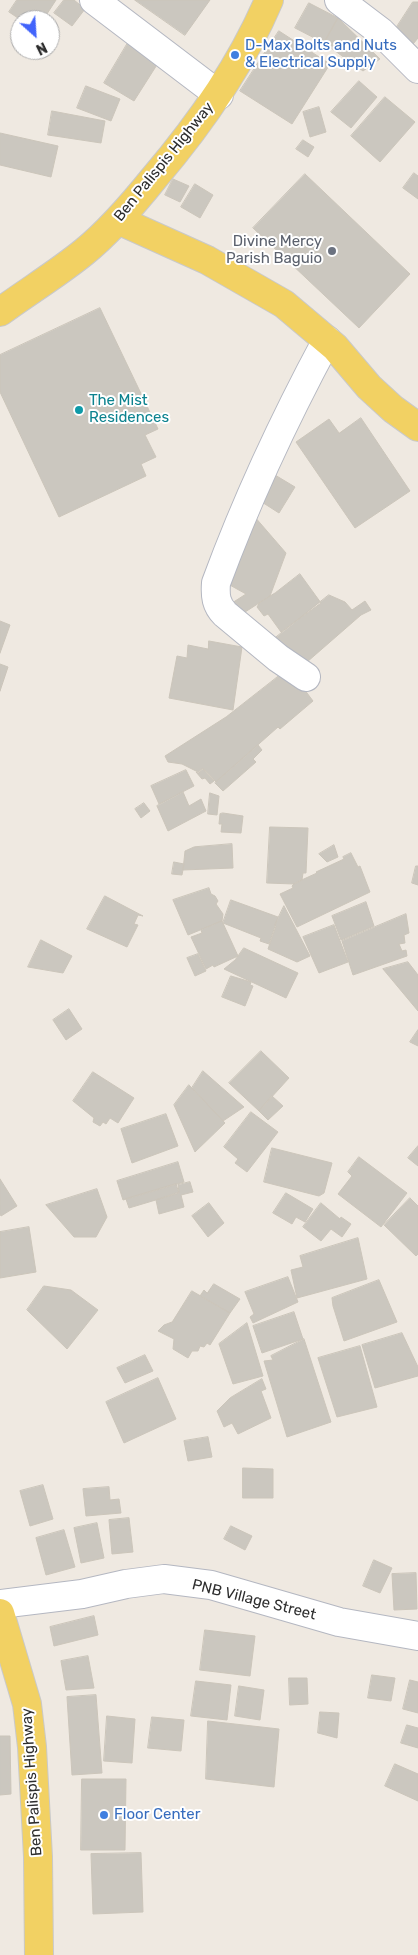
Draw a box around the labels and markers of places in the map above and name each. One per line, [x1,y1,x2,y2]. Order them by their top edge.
place label: D-Max Bolts and Nuts & Electrical Supply [245,37,397,72]
marker: D-Max Bolts and Nuts & Electrical Supply [229,49,241,61]
place label: Divine Mercy Parish Baguio [226,233,322,268]
marker: Divine Mercy Parish Baguio [326,245,338,257]
place label: The Mist Residences [89,392,169,427]
marker: The Mist Residences [73,404,85,416]
place label: Floor Center [114,1806,200,1824]
marker: Floor Center [98,1809,110,1821]

